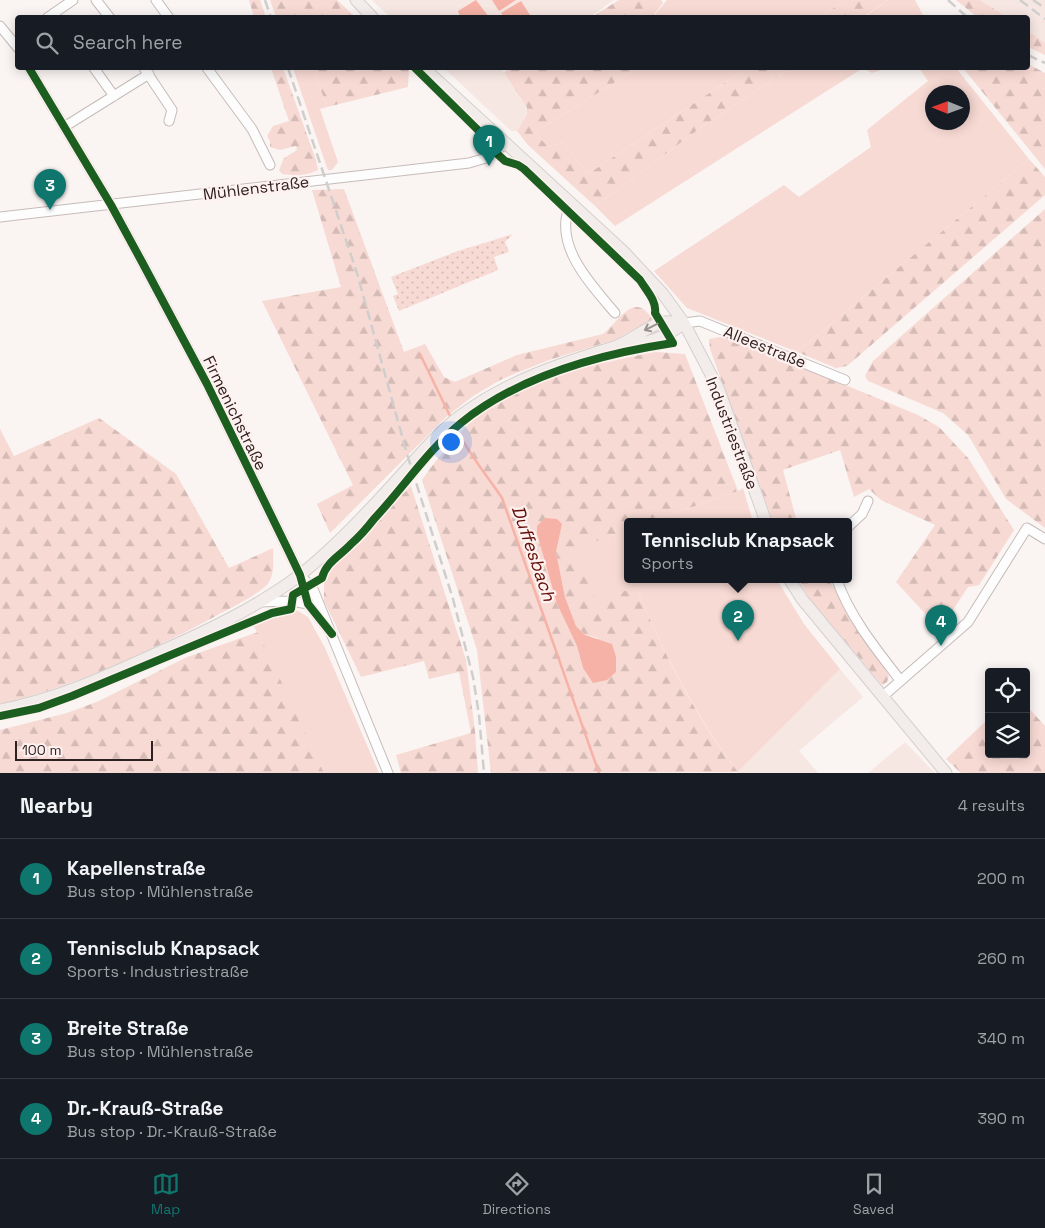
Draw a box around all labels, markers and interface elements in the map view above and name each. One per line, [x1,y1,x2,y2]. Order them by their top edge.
search box [15,15,1030,70]
icon: search [33,29,61,57]
text: Search here [73,30,183,55]
north arrow [925,85,970,130]
pin: 1 [473,125,505,166]
pin: 3 [34,169,66,210]
street label: Mühlenstraße [202,171,310,205]
street label: Alleestraße [721,321,809,373]
one-way arrow [644,323,659,332]
street label: Firmenichstraße [198,352,272,474]
street label: Industriestraße [701,374,763,492]
your location [438,429,464,455]
water label: Duffesbach [507,502,561,605]
popup [624,518,852,583]
text: Tennisclub Knapsack [642,528,834,553]
text: Sports [642,553,693,574]
pin: 2 [722,600,754,641]
pin: 4 [925,605,957,646]
map controls [985,668,1030,758]
button: locate [985,668,1030,713]
button: layers [985,713,1030,758]
scale bar [15,738,152,761]
text: 100 m [22,741,61,759]
text: Nearby [20,792,93,819]
text: 4 results [958,795,1025,816]
text: Kapellenstraße [67,856,206,881]
text: 1 [32,868,40,889]
text: 200 m [977,868,1025,889]
text: Bus stop · Mühlenstraße [67,881,253,902]
text: Tennisclub Knapsack [67,936,260,961]
text: 2 [31,948,41,969]
text: 260 m [977,948,1025,969]
text: Sports · Industriestraße [67,961,249,982]
text: Breite Straße [67,1016,189,1041]
text: 3 [31,1028,41,1049]
text: 340 m [977,1028,1025,1049]
text: Bus stop · Mühlenstraße [67,1041,253,1062]
text: Dr.-Krauß-Straße [67,1096,224,1121]
text: 4 [31,1108,41,1129]
text: 390 m [977,1108,1025,1129]
text: Bus stop · Dr.-Krauß-Straße [67,1121,277,1142]
tab: Map [151,1170,180,1218]
tab: Directions [482,1170,551,1218]
tab: Saved [853,1170,894,1218]

